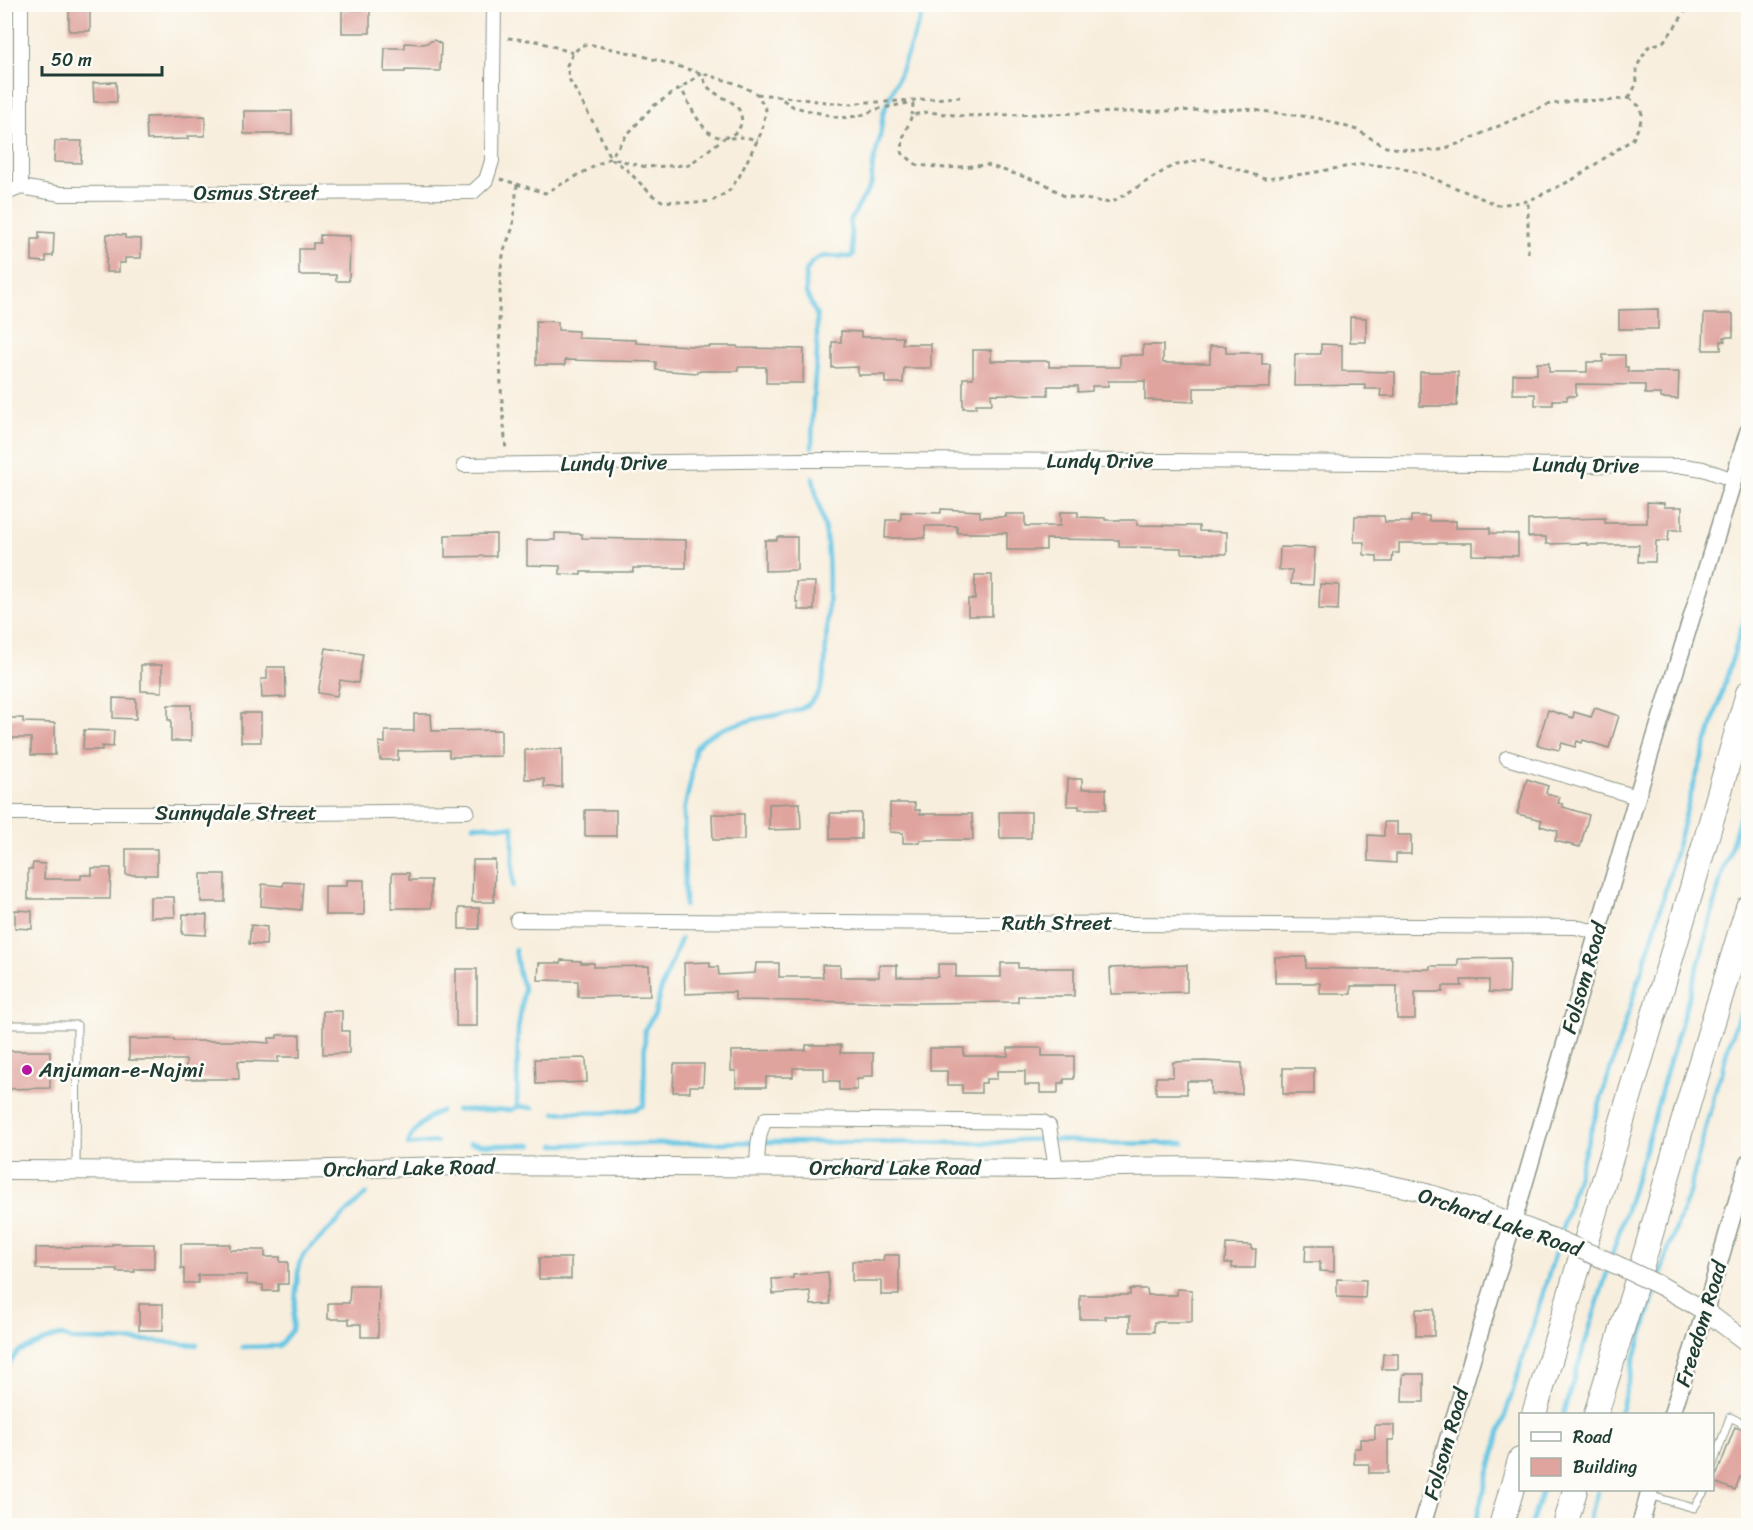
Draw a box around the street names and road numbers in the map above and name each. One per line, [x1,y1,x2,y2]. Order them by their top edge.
street label: Osmus Street [193,174,320,212]
street label: Lundy Drive [1046,442,1154,480]
street label: Lundy Drive [560,443,668,483]
street label: Lundy Drive [1532,445,1640,485]
street label: Sunnydale Street [155,794,317,832]
street label: Ruth Street [1002,904,1112,942]
street label: Folsom Road [1550,916,1619,1038]
street label: Orchard Lake Road [323,1147,497,1188]
street label: Orchard Lake Road [809,1149,983,1187]
street label: Orchard Lake Road [1413,1176,1589,1268]
street label: Freedom Road [1664,1255,1739,1392]
street label: Folsom Road [1412,1382,1481,1504]

